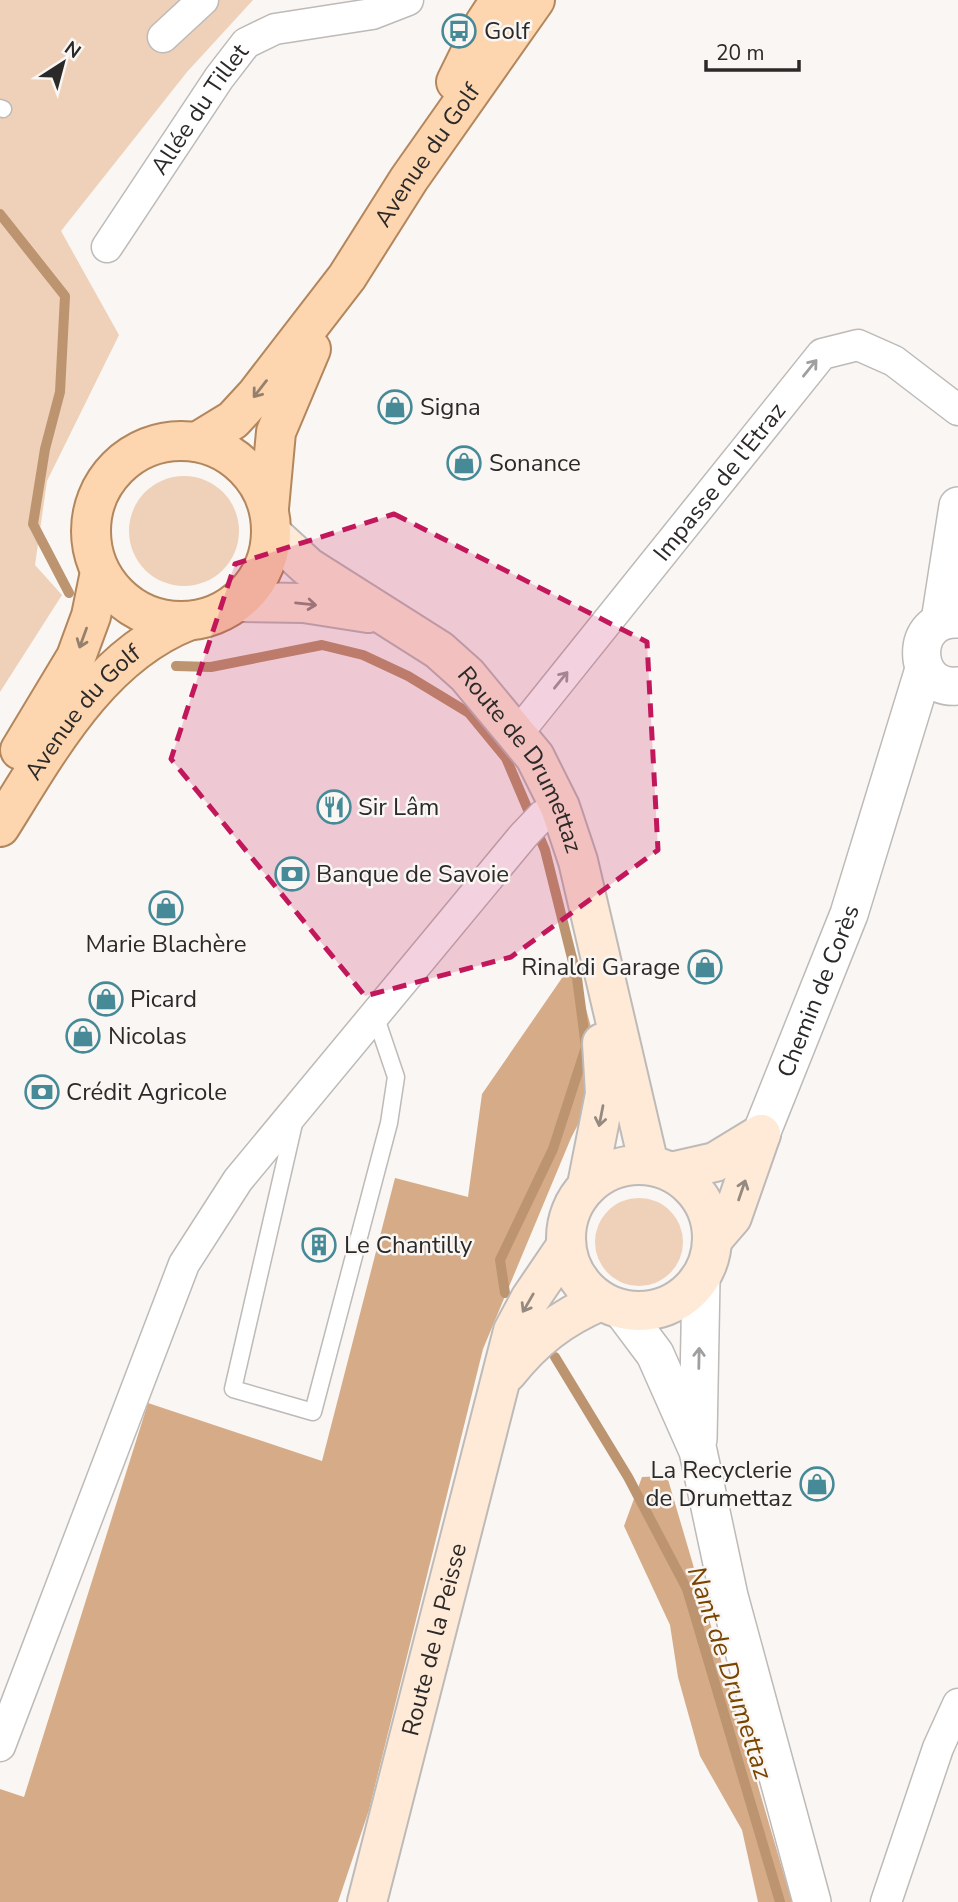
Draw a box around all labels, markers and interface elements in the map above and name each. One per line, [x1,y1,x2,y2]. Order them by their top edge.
bus stop icon: Golf [440,12,478,50]
place label: Golf [484,15,531,47]
north arrow [28,28,98,98]
scale bar [706,28,799,72]
text: N [59,35,86,65]
street label: Allée du Tillet [143,37,256,181]
text: 20 m [716,39,765,67]
street label: Avenue du Golf [367,76,488,233]
one-way arrow [802,360,818,378]
one-way arrow [253,380,268,398]
shop icon: Signa [376,388,414,426]
place label: Signa [420,391,481,423]
street label: Impasse de l'Etraz [646,396,793,568]
shop icon: Sonance [445,444,483,482]
place label: Sonance [489,447,581,479]
one-way arrow [294,598,317,611]
one-way arrow [76,626,89,648]
street label: Avenue du Golf [17,636,148,786]
street label: Route de Drumettaz [450,660,590,857]
one-way arrow [553,671,568,689]
restaurant icon: Sir Lâm [315,788,353,826]
place label: Sir Lâm [358,791,439,823]
bank icon: Banque de Savoie [273,855,311,893]
place label: Banque de Savoie [316,858,509,890]
shop icon: Marie Blachère [147,889,185,927]
street label: Chemin de Corès [769,901,867,1082]
place label: Marie Blachère [85,928,247,960]
shop icon: Rinaldi Garage [686,948,724,986]
place label: Rinaldi Garage [521,951,680,983]
shop icon: Picard [87,980,125,1018]
place label: Picard [130,983,197,1015]
shop icon: Nicolas [64,1017,102,1055]
place label: Nicolas [108,1020,187,1052]
bank icon: Crédit Agricole [23,1073,61,1111]
place label: Crédit Agricole [66,1076,227,1108]
one-way arrow [594,1104,607,1127]
one-way arrow [737,1179,749,1201]
building icon: Le Chantilly [300,1226,338,1264]
place label: Le Chantilly [344,1229,473,1261]
one-way arrow [521,1293,535,1313]
one-way arrow [693,1347,706,1370]
place label: La Recyclerie de Drumettaz [646,1454,792,1514]
shop icon: La Recyclerie de Drumettaz [798,1465,836,1503]
street label: Route de la Peisse [394,1540,474,1739]
water label: Nant de Drumettaz [679,1562,781,1784]

